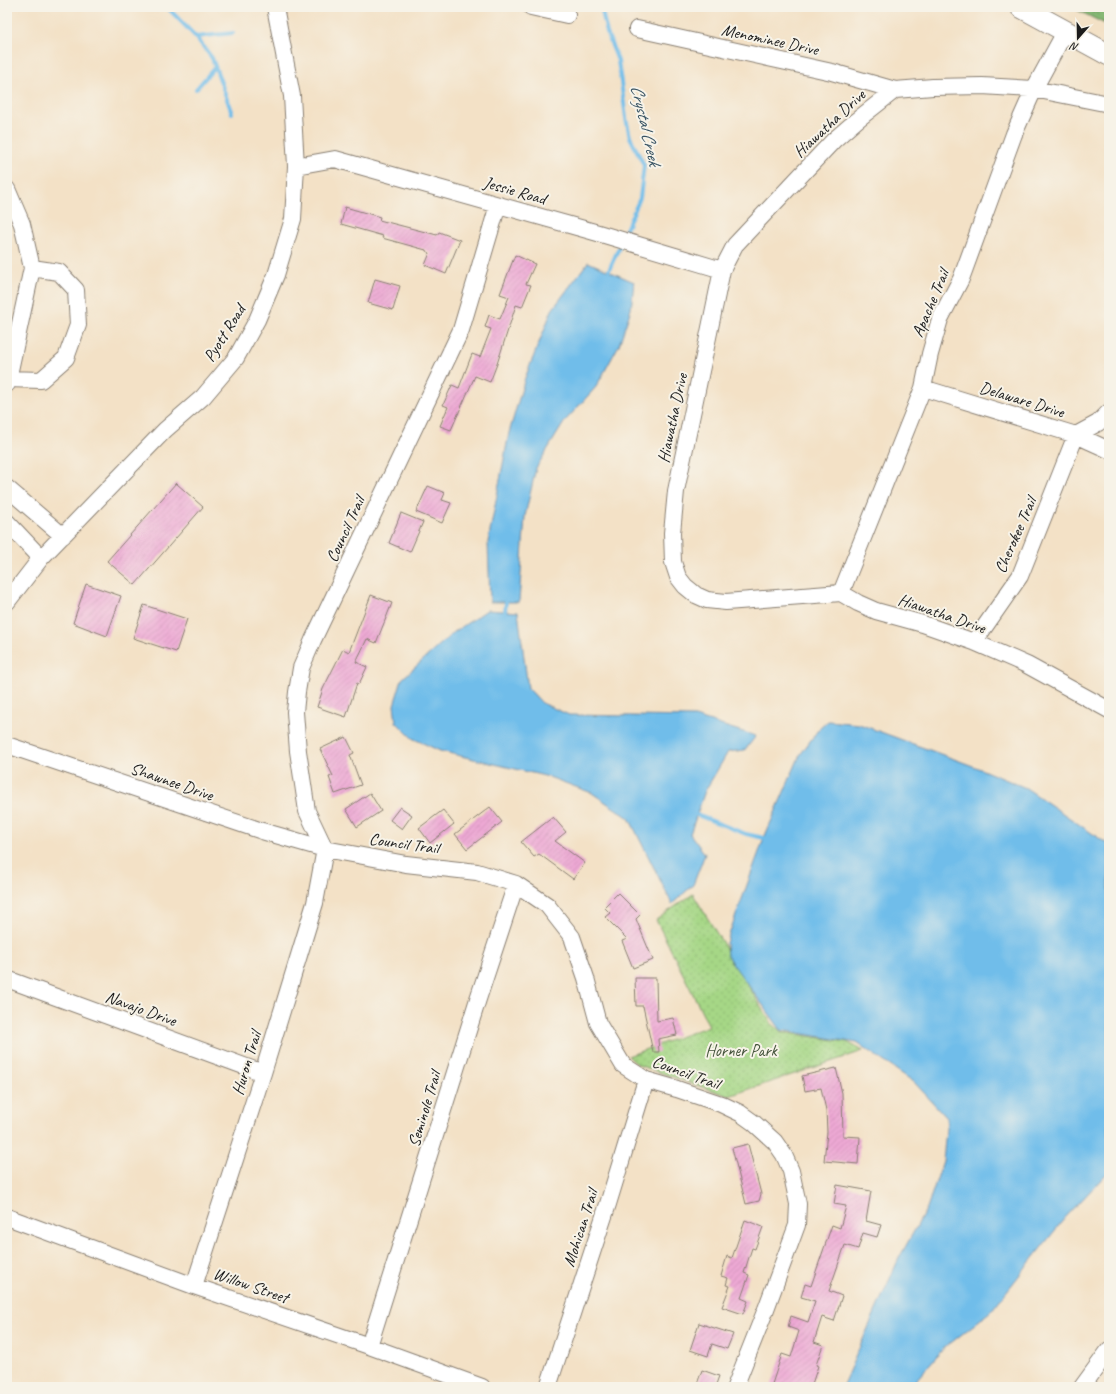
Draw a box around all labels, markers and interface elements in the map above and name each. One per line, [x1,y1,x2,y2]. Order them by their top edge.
north arrow [1058,18,1098,58]
street label: Menominee Drive [720,19,822,60]
text: N [1067,39,1080,55]
water label: Crystal Creek [626,83,667,171]
street label: Hiawatha Drive [789,84,871,162]
street label: Jessie Road [481,171,550,210]
street label: Apache Trail [907,263,955,340]
street label: Pyott Road [199,299,251,366]
street label: Hiawatha Drive [653,370,693,465]
street label: Delaware Drive [977,377,1068,423]
street label: Council Trail [321,490,371,565]
street label: Cherokee Trail [990,491,1043,576]
street label: Hiawatha Drive [895,589,990,639]
street label: Shawnee Drive [128,758,217,806]
street label: Council Trail [368,828,443,859]
street label: Navajo Drive [103,986,180,1031]
street label: Huron Trail [227,1026,267,1098]
park label: Horner Park [705,1040,779,1061]
street label: Council Trail [649,1051,725,1095]
street label: Seminole Trail [403,1066,447,1149]
street label: Mohican Trail [558,1184,604,1269]
street label: Willow Street [211,1263,293,1309]

